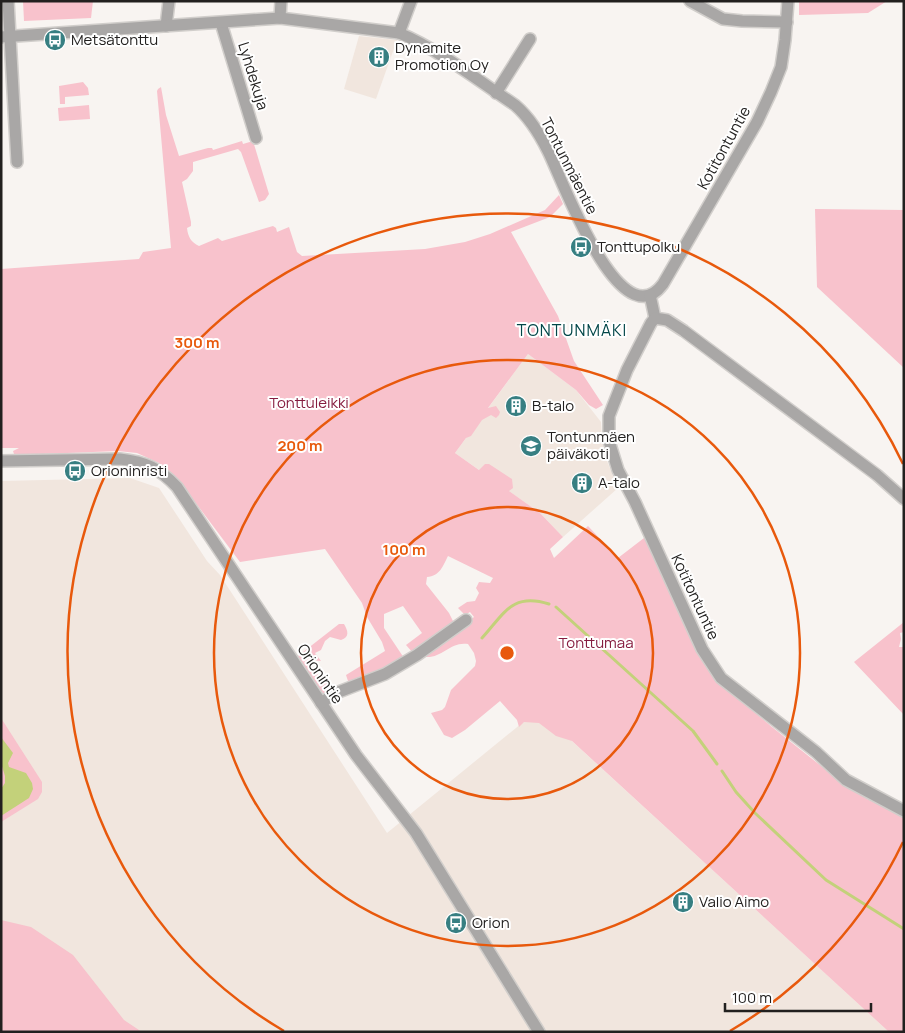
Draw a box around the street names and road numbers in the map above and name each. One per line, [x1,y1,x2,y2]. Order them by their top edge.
street label: Lyhdekuja [233,39,274,112]
street label: Kotitontuntie [692,102,755,193]
street label: Tontunmäentie [536,114,603,218]
street label: Kotitontuntie [666,551,725,643]
street label: Orionintie [293,640,348,708]

